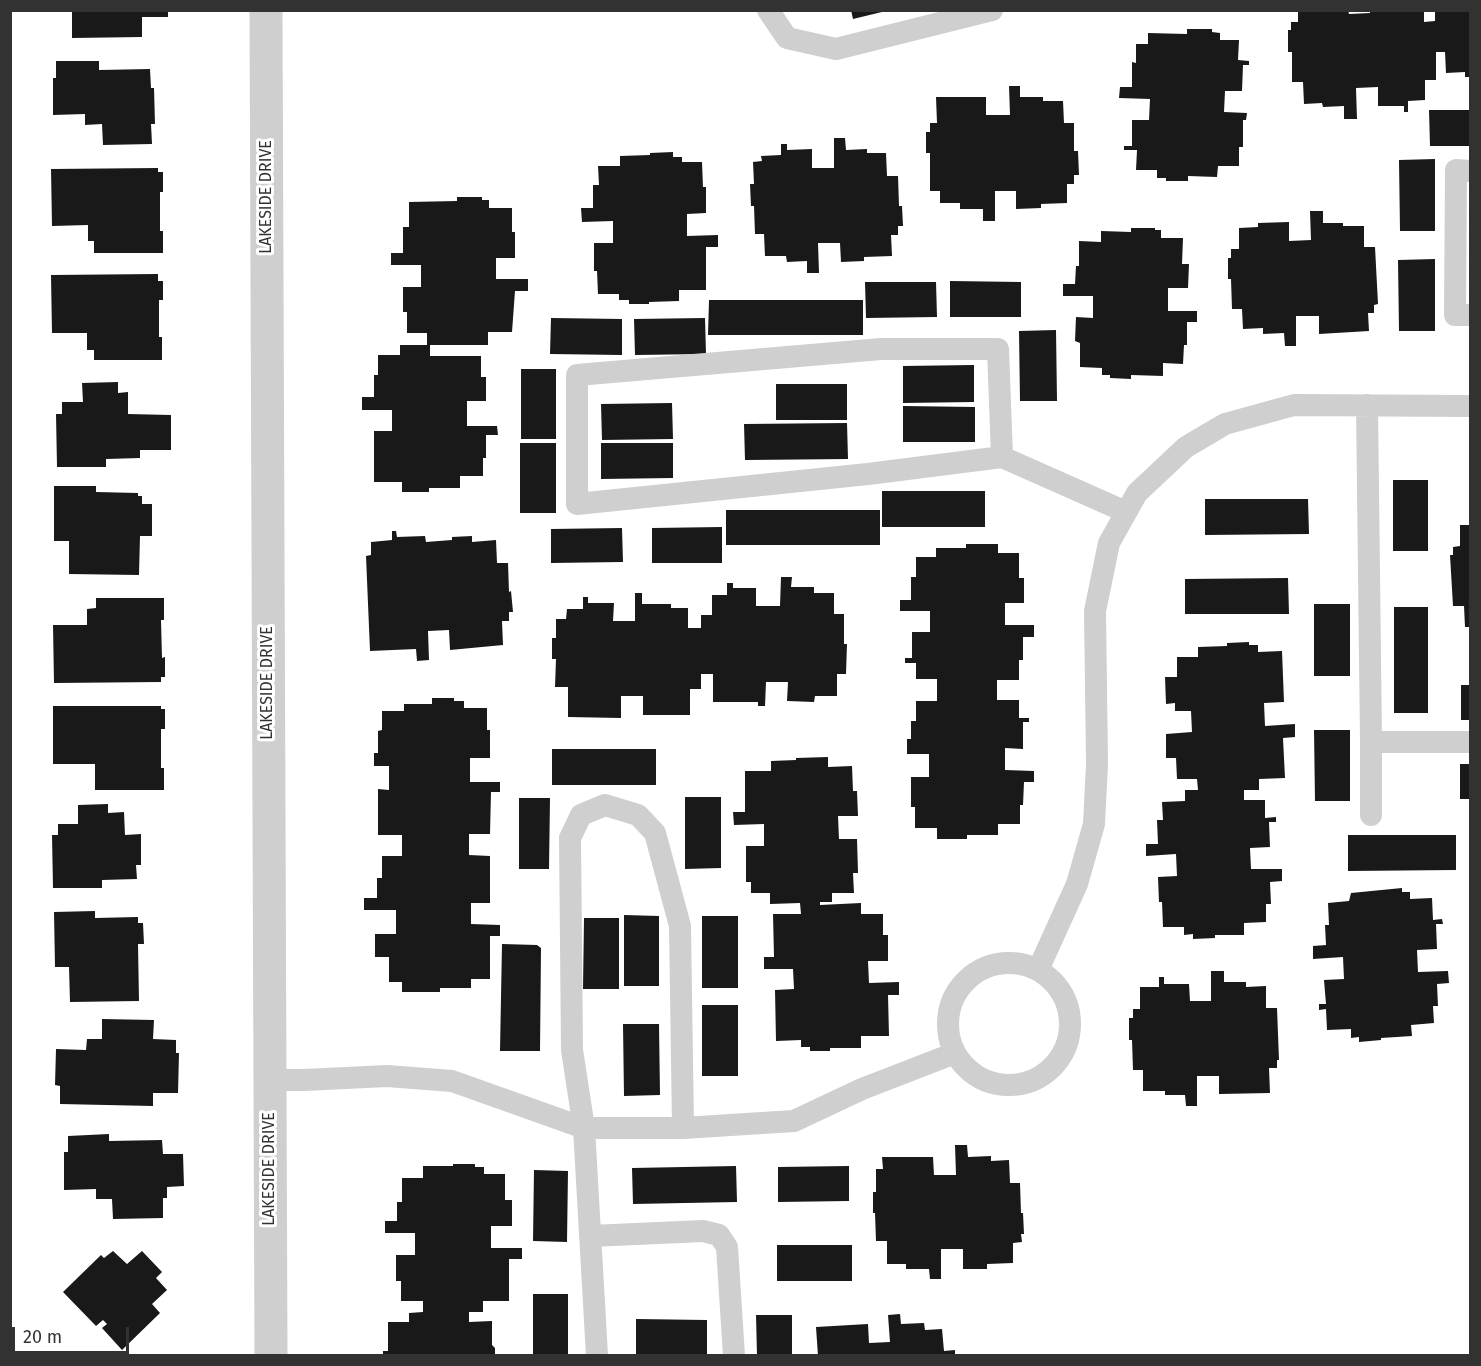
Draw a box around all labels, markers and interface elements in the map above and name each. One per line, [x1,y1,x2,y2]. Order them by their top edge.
street label: LAKESIDE DRIVE [257,140,277,254]
street label: LAKESIDE DRIVE [258,626,278,740]
street label: LAKESIDE DRIVE [260,1112,280,1226]
scale bar [15,1315,132,1353]
text: 20 m [23,1326,62,1348]

